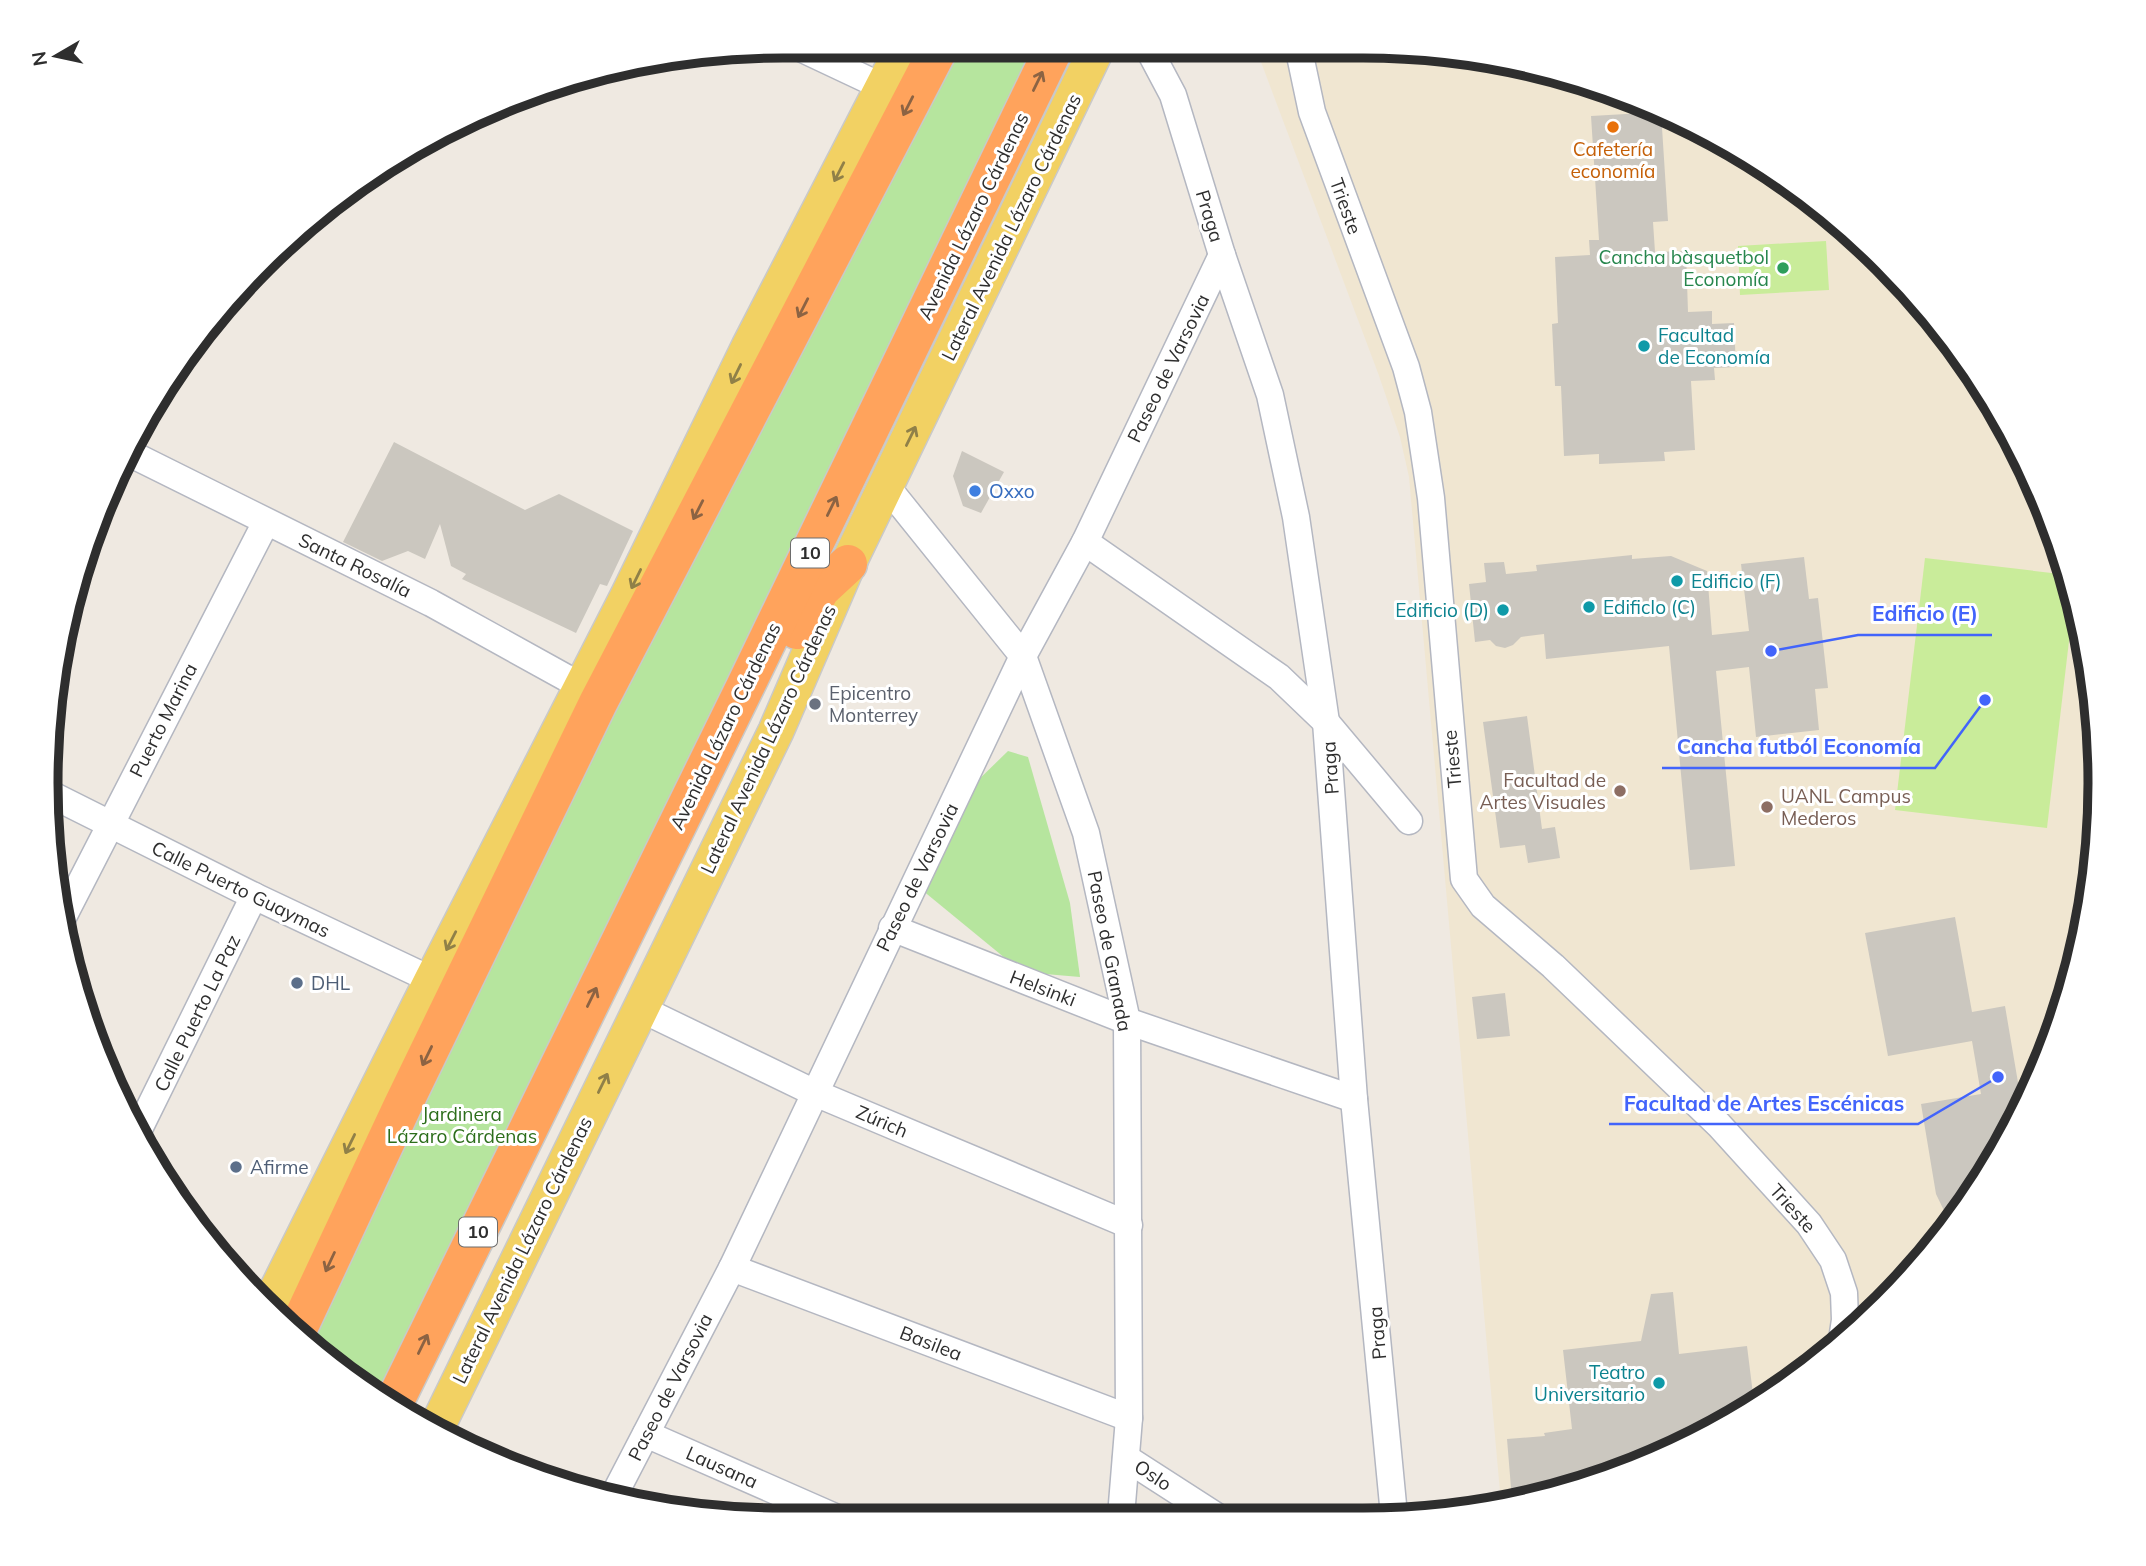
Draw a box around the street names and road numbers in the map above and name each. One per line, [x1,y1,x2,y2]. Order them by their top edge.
street label: Lateral Avenida Lázaro Cárdenas [936,90,1086,364]
street label: Avenida Lázaro Cárdenas [912,108,1034,324]
street label: Trieste [1325,175,1367,237]
street label: Praga [1191,187,1229,245]
street label: Paseo de Varsovia [1122,290,1214,446]
street label: Santa Rosalía [295,527,415,603]
road number: 10 [791,538,829,568]
street label: Lateral Avenida Lázaro Cárdenas [695,601,841,877]
street label: Avenida Lázaro Cárdenas [664,618,786,834]
street label: Puerto Marina [124,659,202,781]
street label: Trieste [1438,729,1466,789]
street label: Praga [1316,741,1344,795]
street label: Paseo de Varsovia [871,799,963,955]
street label: Calle Puerto Guaymas [148,835,334,943]
street label: Paseo de Granada [1083,869,1137,1033]
street label: Calle Puerto La Paz [149,930,245,1095]
street label: Helsinki [1007,964,1079,1012]
street label: Zúrich [852,1099,912,1143]
street label: Lateral Avenida Lázaro Cárdenas [447,1113,597,1387]
street label: Trieste [1765,1178,1821,1238]
road number: 10 [459,1218,497,1246]
street label: Praga [1363,1305,1391,1361]
street label: Paseo de Varsovia [623,1309,717,1465]
street label: Basilea [897,1320,965,1366]
street label: Lausana [682,1441,762,1493]
street label: Oslo [1130,1454,1176,1496]

